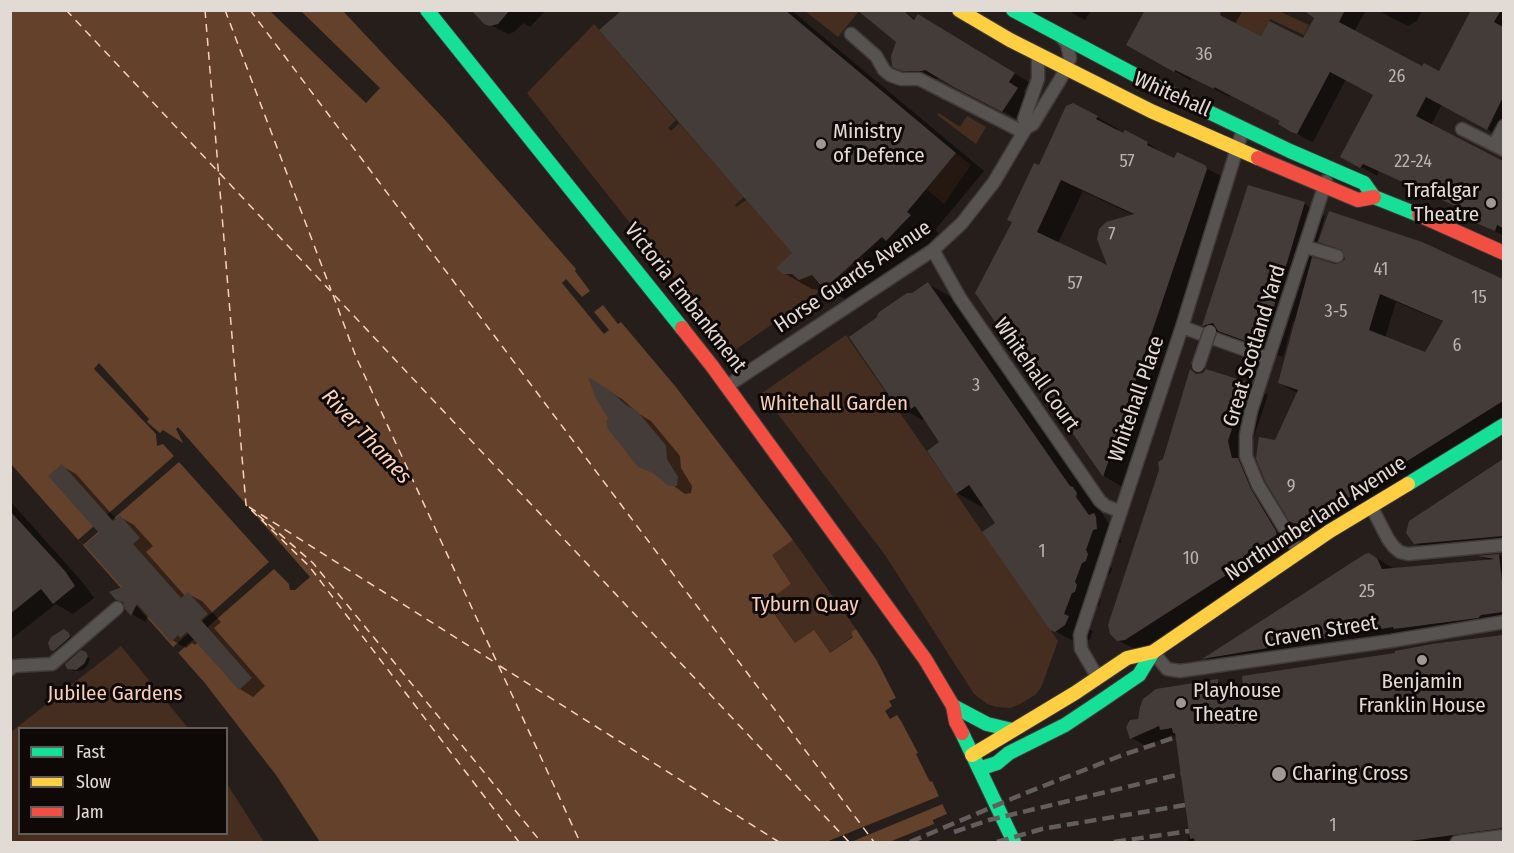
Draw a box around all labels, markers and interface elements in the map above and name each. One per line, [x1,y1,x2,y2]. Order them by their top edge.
house number: 36 [1195,44,1213,66]
house number: 26 [1389,66,1405,88]
street label: Whitehall [1130,67,1214,123]
place label: Ministry of Defence [833,119,925,169]
marker: Ministry of Defence [814,137,828,151]
house number: 57 [1119,151,1135,173]
house number: 22-24 [1394,151,1432,173]
place label: Trafalgar Theatre [1404,178,1479,228]
marker: Trafalgar Theatre [1484,196,1498,210]
street label: Horse Guards Avenue [770,215,936,339]
street label: Victoria Embankment [619,218,751,378]
house number: 7 [1108,224,1116,246]
house number: 41 [1374,259,1388,281]
street label: Great Scotland Yard [1218,262,1292,430]
house number: 57 [1067,273,1083,295]
house number: 15 [1471,287,1487,309]
house number: 3-5 [1325,301,1347,323]
street label: Whitehall Court [988,313,1084,437]
street label: Whitehall Place [1104,333,1170,465]
house number: 6 [1453,335,1461,357]
house number: 3 [972,375,980,397]
water label: River Thames [315,384,417,490]
park label: Whitehall Garden [760,391,908,417]
street label: Northumberland Avenue [1221,451,1411,587]
house number: 9 [1287,476,1295,498]
house number: 1 [1038,541,1046,563]
house number: 10 [1183,548,1199,570]
house number: 25 [1359,581,1375,603]
park label: Tyburn Quay [751,592,859,618]
street label: Craven Street [1263,611,1379,653]
marker: Benjamin Franklin House [1415,653,1429,667]
place label: Benjamin Franklin House [1358,669,1486,719]
place label: Playhouse Theatre [1193,678,1281,728]
park label: Jubilee Gardens [47,681,183,707]
marker: Playhouse Theatre [1174,696,1188,710]
legend [18,727,228,835]
text: Fast [76,741,105,763]
place label: Charing Cross [1292,761,1408,787]
marker: Charing Cross [1270,765,1288,783]
text: Slow [76,771,111,793]
text: Jam [76,801,104,823]
house number: 1 [1329,815,1337,837]

